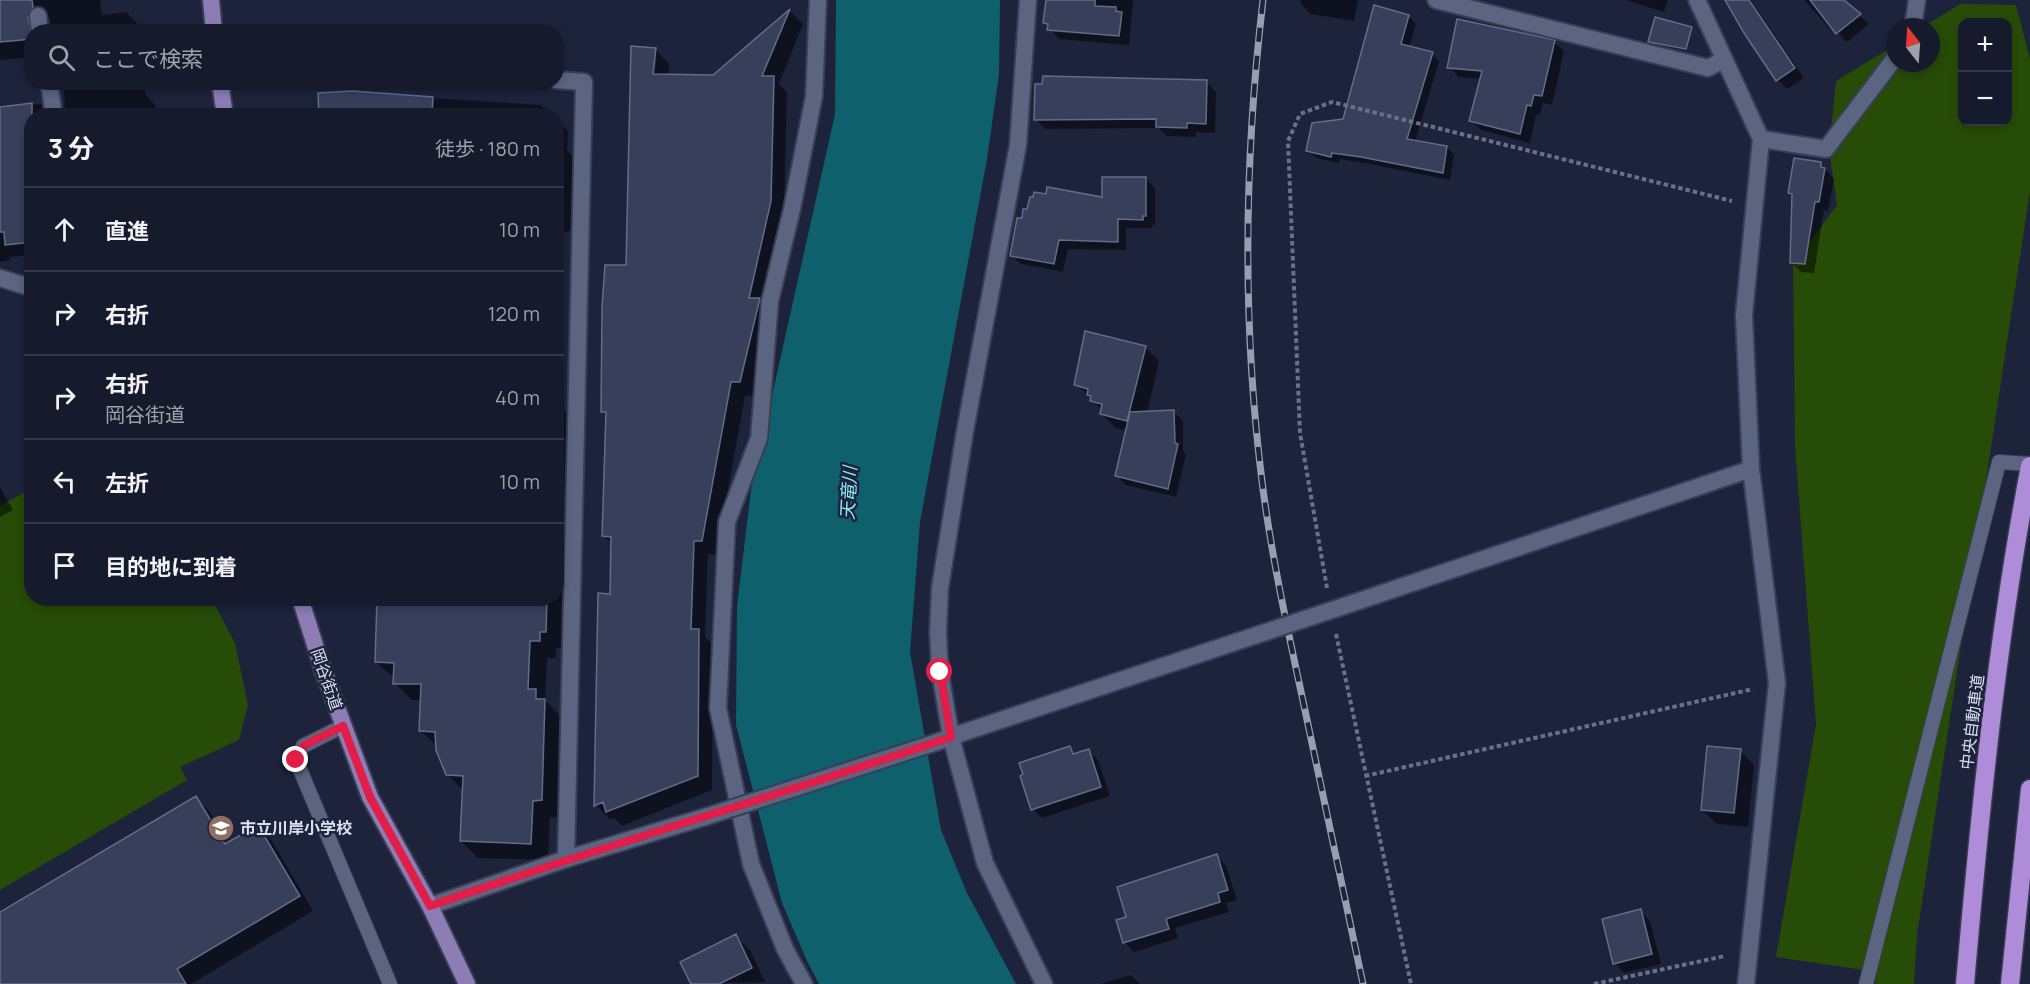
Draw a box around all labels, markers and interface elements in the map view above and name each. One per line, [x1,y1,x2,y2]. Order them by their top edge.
north arrow [1886,18,1940,72]
map controls [1958,18,2012,126]
button: + [1958,18,2012,72]
search box [24,24,564,90]
icon: search [45,41,78,74]
text: ここで検索 [93,44,203,74]
button: − [1958,72,2012,126]
text: 3 分 [48,130,94,166]
text: 徒歩 · 180 m [435,135,540,162]
icon: ahead [48,213,81,246]
text: 直進 [105,216,149,246]
text: 10 m [499,216,540,243]
icon: right [48,297,81,330]
text: 右折 [105,300,149,330]
text: 120 m [488,300,540,327]
text: 右折 [105,369,149,399]
icon: right [48,381,81,414]
text: 40 m [495,384,540,411]
text: 岡谷街道 [105,401,185,428]
water label: 天竜川 [835,463,862,521]
icon: left [48,465,81,498]
text: 左折 [105,468,149,498]
text: 10 m [499,468,540,495]
icon: arrive [48,549,81,582]
text: 目的地に到着 [105,552,237,582]
street label: 岡谷街道 [306,645,348,713]
route start [926,658,952,684]
street label: 中央自動車道 [1955,673,1989,771]
route end [282,746,308,772]
school or university icon: 市立川岸小学校 [206,813,236,843]
place label: 市立川岸小学校 [240,817,352,839]

